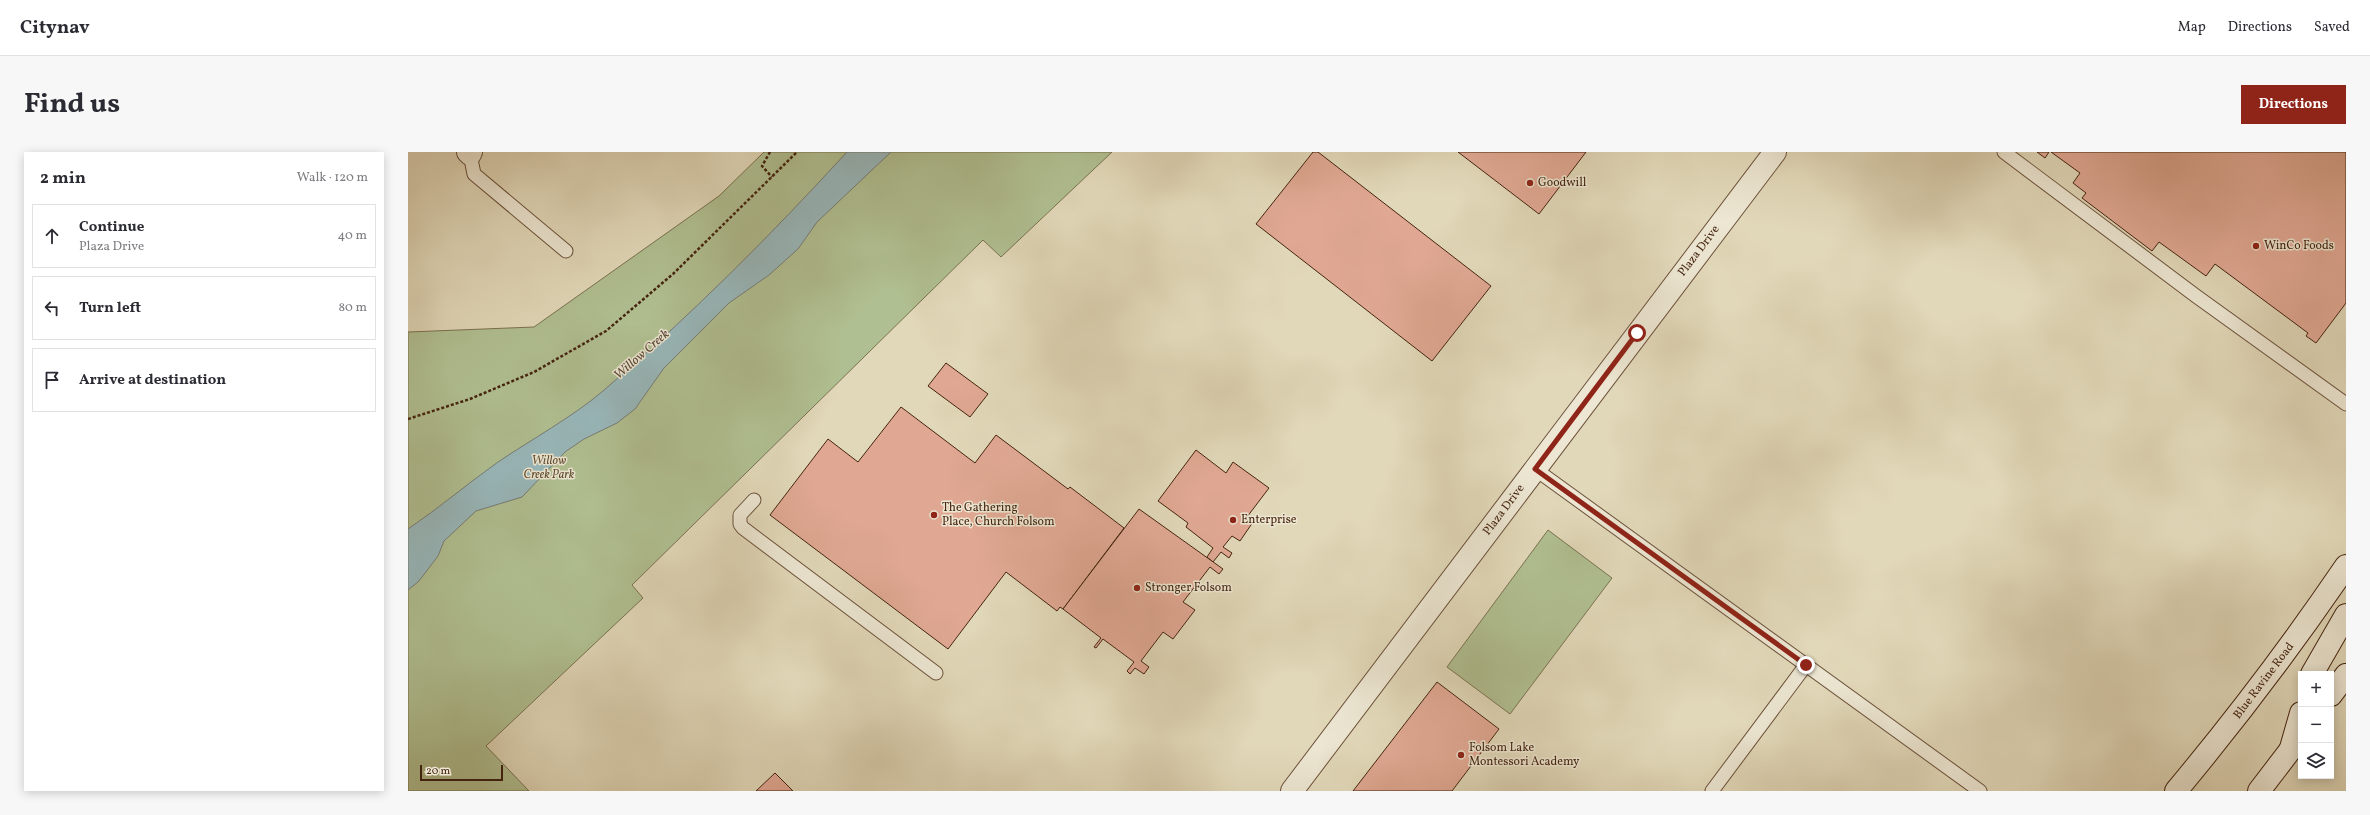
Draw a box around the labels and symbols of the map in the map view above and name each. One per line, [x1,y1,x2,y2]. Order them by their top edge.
place label: Goodwill [1538,175,1587,191]
marker: Goodwill [1525,178,1535,188]
street label: Plaza Drive [1674,222,1724,280]
place label: WinCo Foods [2264,238,2334,254]
marker: WinCo Foods [2251,241,2261,251]
route start [1628,324,1646,342]
water label: Willow Creek [610,326,674,384]
park label: Willow Creek Park [524,453,575,483]
street label: Plaza Drive [1479,481,1529,539]
place label: The Gathering Place, Church Folsom [942,500,1055,530]
marker: The Gathering Place, Church Folsom [929,510,939,520]
place label: Enterprise [1241,512,1297,528]
marker: Enterprise [1228,515,1238,525]
place label: Stronger Folsom [1145,580,1232,596]
marker: Stronger Folsom [1132,583,1142,593]
street label: Blue Ravine Road [2230,639,2298,723]
route end [1797,656,1815,674]
place label: Folsom Lake Montessori Academy [1469,740,1580,770]
marker: Folsom Lake Montessori Academy [1456,750,1466,760]
scale bar [420,763,503,782]

